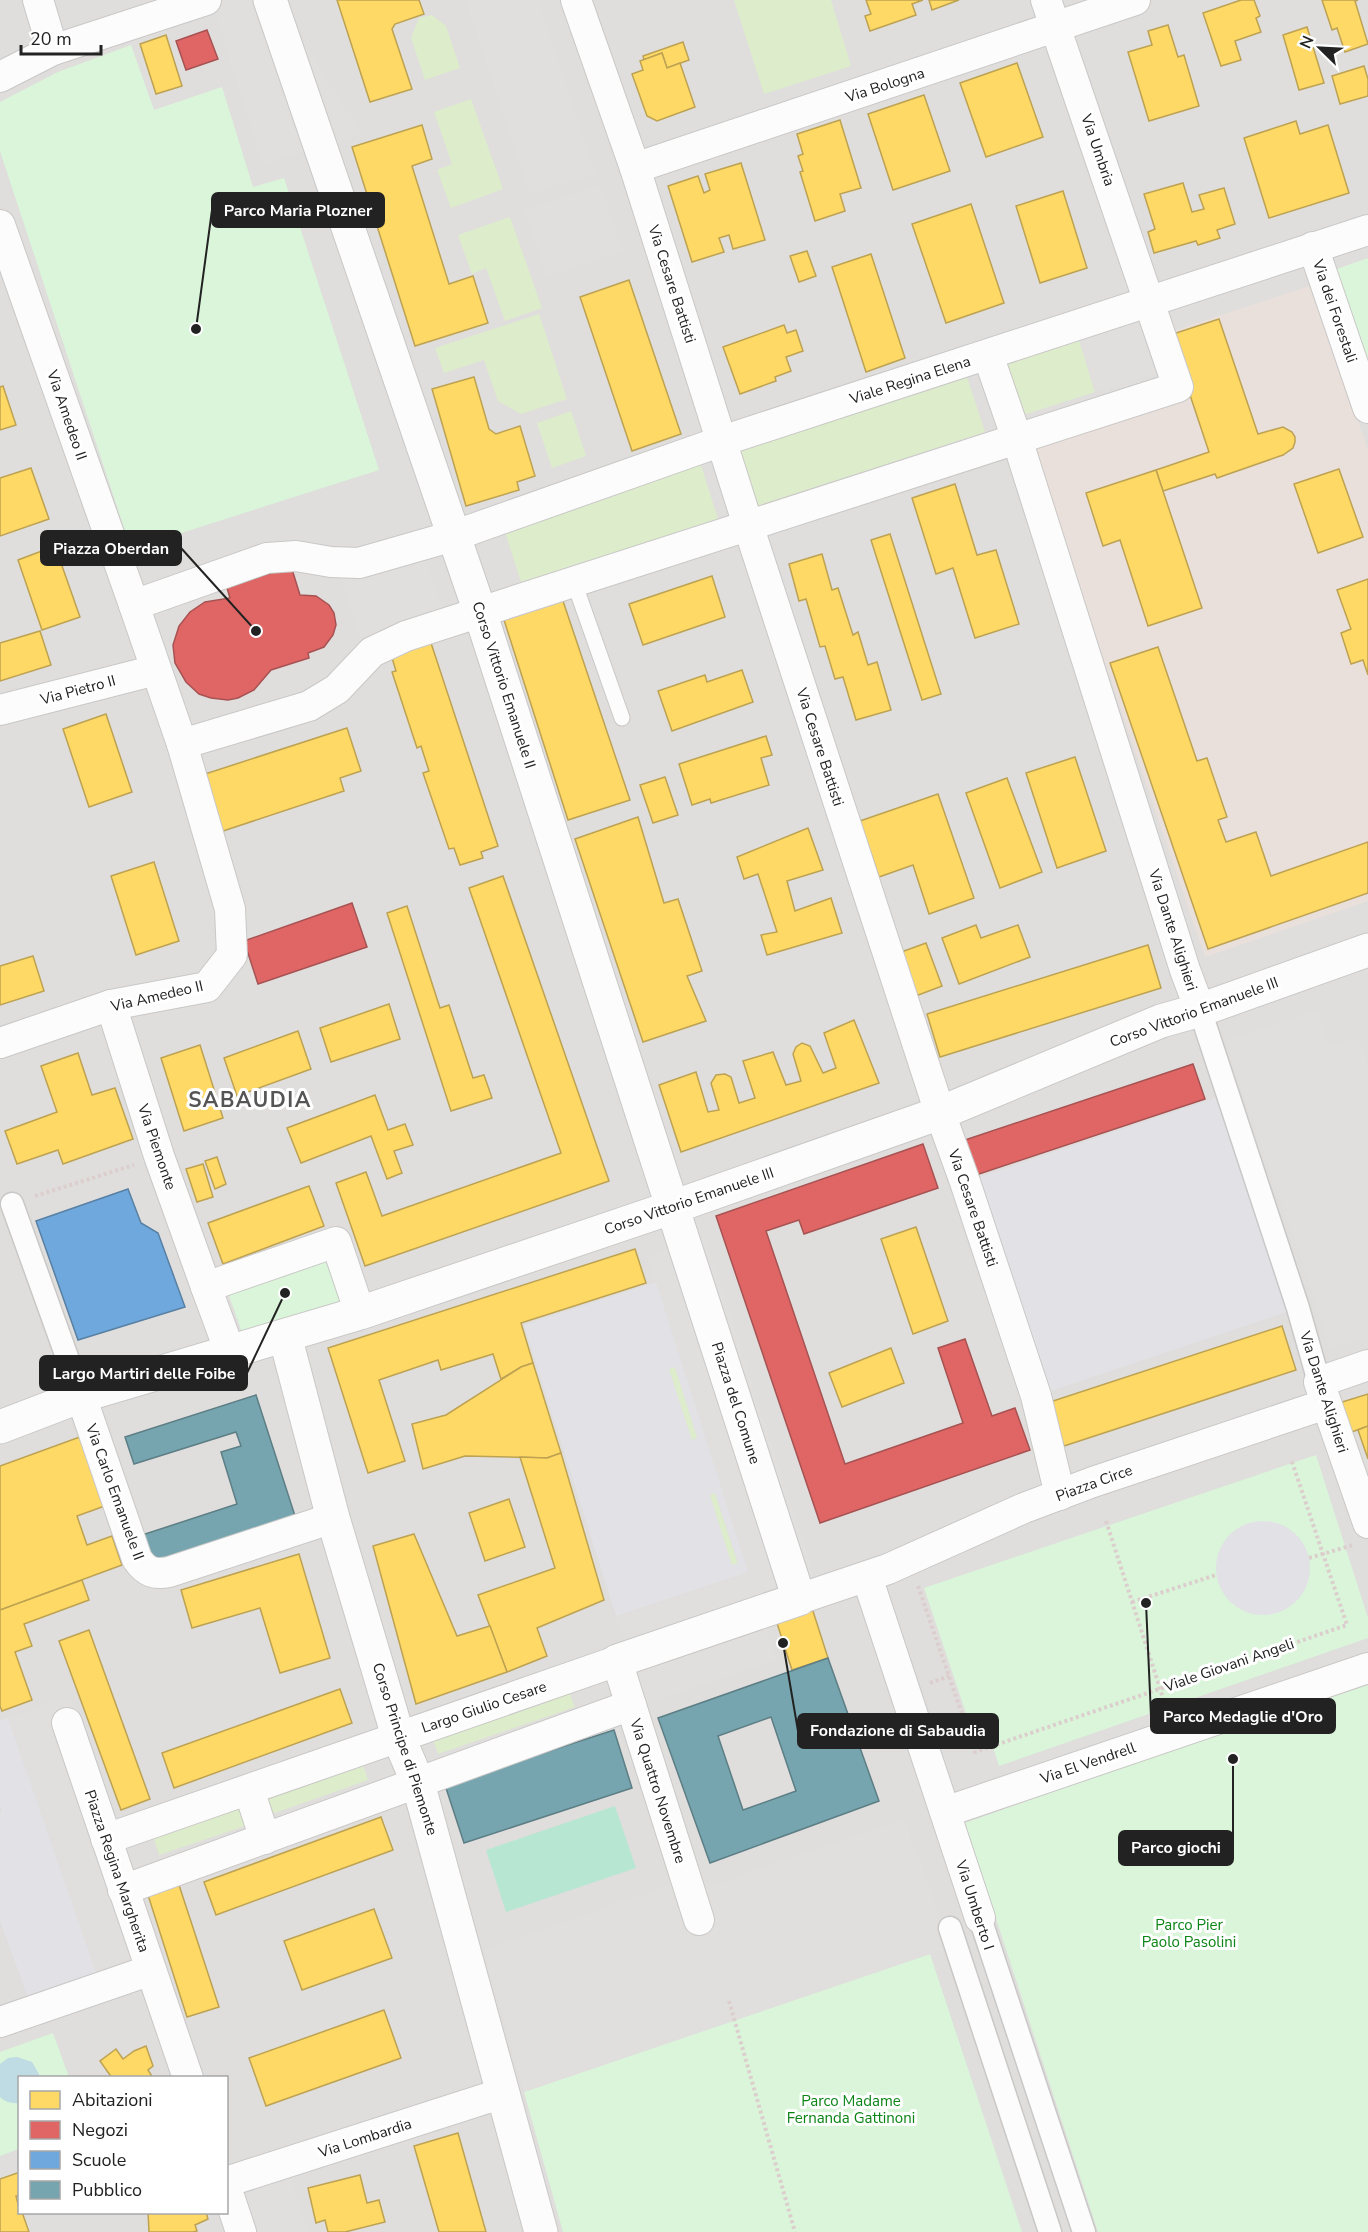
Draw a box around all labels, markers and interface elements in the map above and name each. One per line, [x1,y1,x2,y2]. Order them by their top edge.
scale bar [21,18,100,56]
north arrow [1290,18,1350,78]
text: 20 m [30,27,72,51]
text: N [1295,32,1320,52]
street label: Via Bologna [842,63,927,108]
street label: Via Umbria [1076,110,1120,189]
callout: Parco Maria Plozner [212,193,384,227]
text: Parco Maria Plozner [224,200,373,222]
street label: Via Cesare Battisti [643,221,701,346]
street label: Via dei Forestali [1308,256,1362,365]
street label: Viale Regina Elena [846,351,973,409]
street label: Via Amedeo II [42,366,92,463]
callout: Piazza Oberdan [41,531,181,565]
text: Piazza Oberdan [53,538,169,560]
street label: Corso Vittorio Emanuele II [468,599,540,771]
street label: Via Pietro II [37,670,118,710]
street label: Via Cesare Battisti [791,684,849,809]
street label: Via Dante Alighieri [1144,866,1202,993]
street label: Corso Vittorio Emanuele III [1107,972,1281,1052]
street label: Via Amedeo II [108,976,205,1017]
district label: SABAUDIA [188,1086,312,1114]
street label: Via Piemonte [133,1101,181,1193]
street label: Via Cesare Battisti [943,1146,1003,1269]
street label: Corso Vittorio Emanuele III [601,1163,777,1239]
street label: Via Dante Alighieri [1295,1328,1353,1455]
street label: Piazza del Comune [707,1339,765,1467]
callout: Largo Martiri delle Foibe [40,1356,247,1390]
text: Largo Martiri delle Foibe [52,1363,236,1385]
street label: Via Carlo Emanuele II [81,1420,149,1563]
street label: Piazza Circe [1053,1460,1135,1506]
street label: Viale Giovani Angeli [1160,1633,1297,1697]
street label: Corso Principe di Piemonte [368,1660,442,1838]
street label: Largo Giulio Cesare [419,1676,549,1738]
callout: Parco Medaglie d'Oro [1151,1699,1335,1733]
text: Parco Medaglie d'Oro [1163,1706,1323,1728]
callout: Fondazione di Sabaudia [798,1714,998,1748]
street label: Via Quattro Novembre [625,1715,691,1866]
text: Fondazione di Sabaudia [810,1720,986,1742]
street label: Via El Vendrell [1037,1737,1139,1789]
street label: Piazza Regina Margherita [80,1787,154,1955]
callout: Parco giochi [1119,1831,1233,1865]
text: Parco giochi [1131,1837,1221,1859]
street label: Via Umberto I [951,1857,999,1952]
park label: Parco Pier Paolo Pasolini [1142,1915,1236,1952]
legend [18,2076,228,2214]
text: Abitazioni [72,2088,153,2112]
park label: Parco Madame Fernanda Gattinoni [787,2091,915,2128]
street label: Via Lombardia [315,2113,414,2163]
text: Negozi [72,2118,128,2142]
text: Scuole [72,2148,126,2172]
text: Pubblico [72,2178,142,2202]

